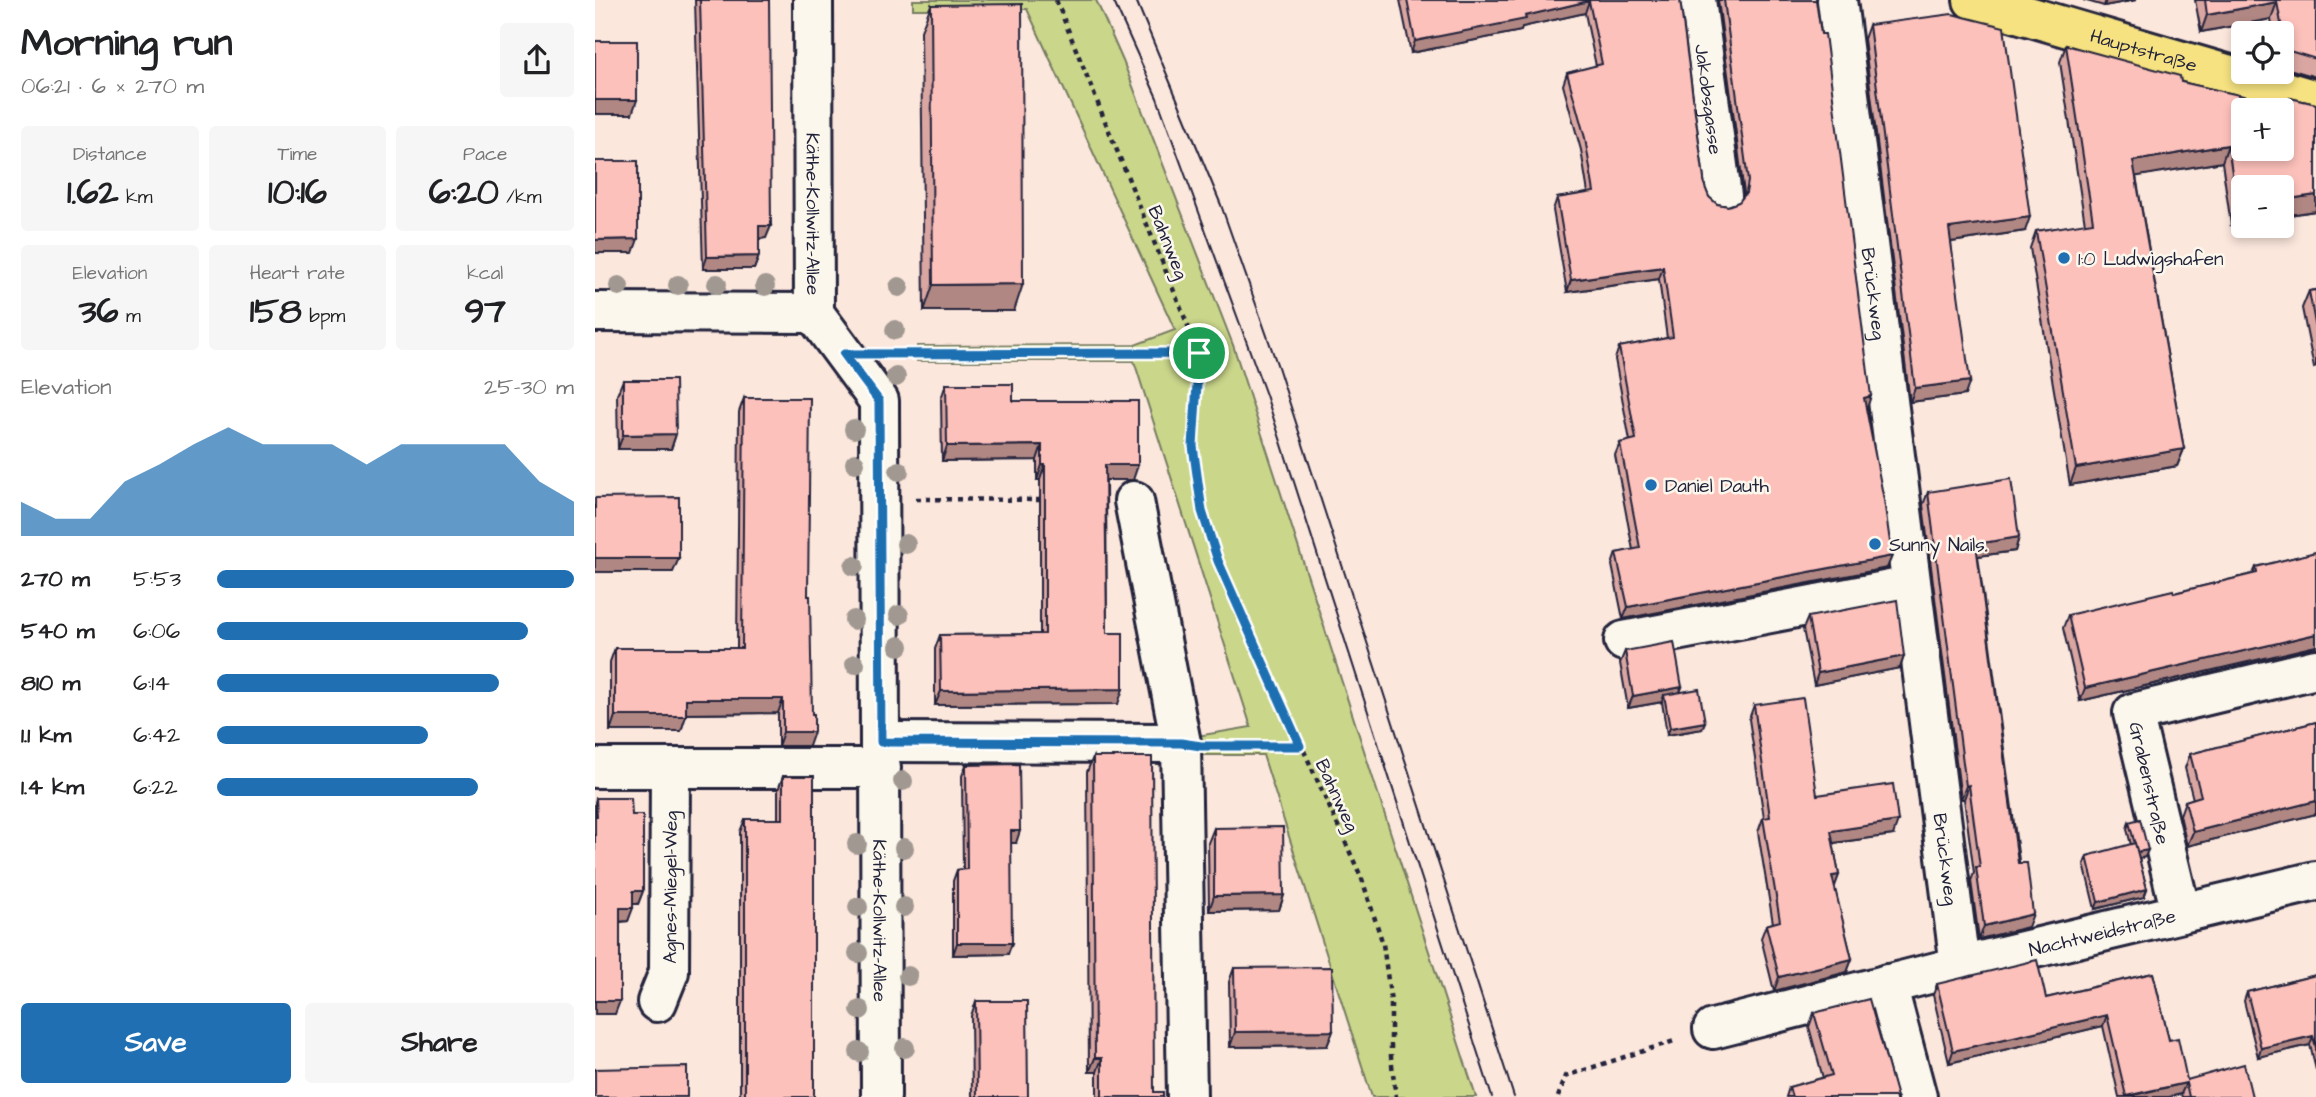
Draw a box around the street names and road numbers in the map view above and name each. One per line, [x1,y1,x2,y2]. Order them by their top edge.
street label: Hauptstraße [2087,23,2200,80]
street label: Jakobsgasse [1687,42,1728,156]
street label: Käthe-Kollwitz-Allee [798,133,826,295]
street label: Bahnweg [1140,202,1195,284]
street label: Brückweg [1854,246,1892,342]
street label: Grabenstraße [2121,719,2176,847]
street label: Bahnweg [1307,755,1365,837]
street label: Agnes-Miegel-Weg [657,811,686,964]
street label: Brückweg [1926,812,1964,907]
street label: Käthe-Kollwitz-Allee [865,839,893,1002]
street label: Nachtweidstraße [2026,903,2179,964]

